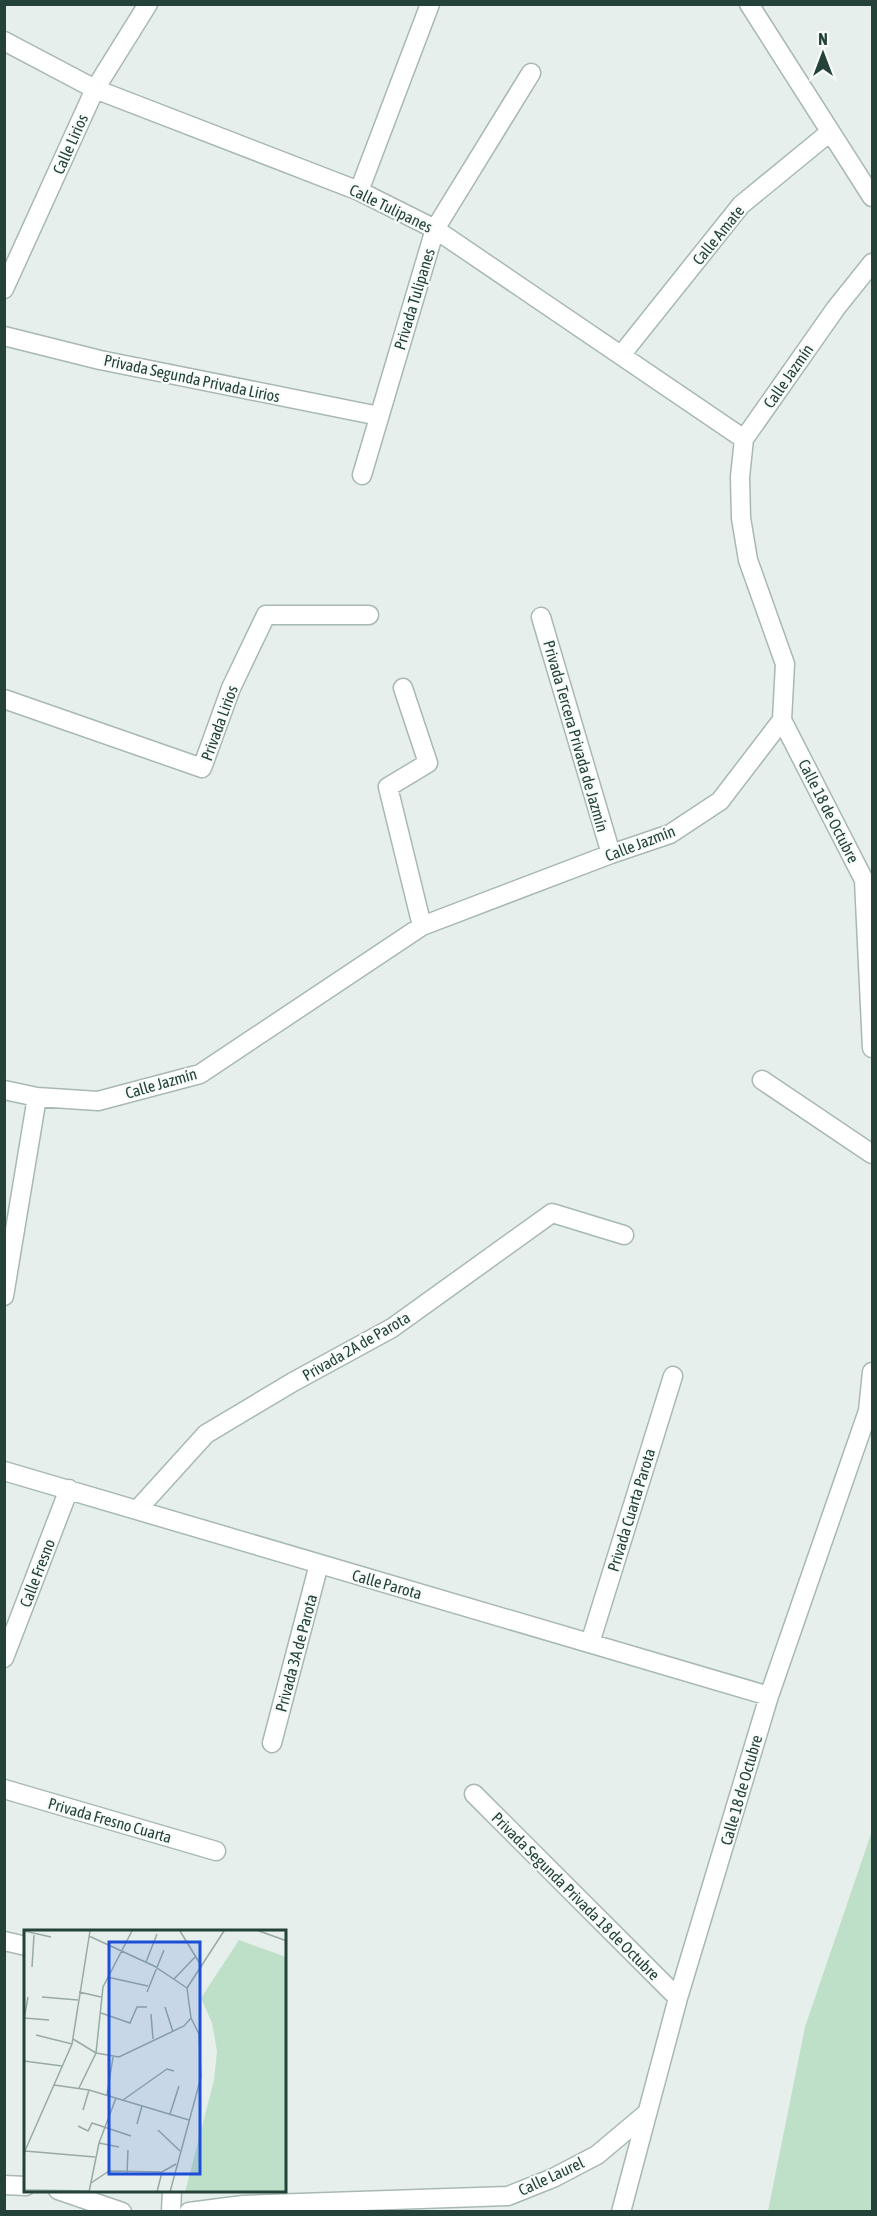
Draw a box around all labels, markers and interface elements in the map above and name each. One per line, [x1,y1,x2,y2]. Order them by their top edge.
north arrow [793,24,853,84]
text: N [818,30,828,48]
street label: Calle Lirios [49,111,91,177]
street label: Calle Tulipanes [346,180,436,237]
street label: Calle Amate [689,202,747,268]
street label: Privada Tulipanes [390,246,439,352]
street label: Calle Jazmín [759,341,817,411]
street label: Privada Segunda Privada Lirios [102,351,282,407]
street label: Privada Tercera Privada de Jazmín [540,638,612,834]
street label: Privada Lirios [197,683,241,763]
street label: Calle 18 de Octubre [795,756,863,866]
street label: Calle Jazmín [602,821,678,865]
street label: Calle Jazmín [123,1064,199,1102]
street label: Privada 2A de Parota [299,1308,413,1384]
street label: Privada Cuarta Parota [604,1446,658,1574]
street label: Calle Fresno [16,1536,58,1610]
street label: Calle Parota [350,1565,424,1603]
street label: Privada 3A de Parota [272,1592,320,1714]
street label: Calle 18 de Octubre [717,1733,765,1847]
street label: Privada Fresno Cuarta [46,1794,174,1846]
street label: Privada Segunda Privada 18 de Octubre [488,1808,664,1984]
inset map [24,1930,286,2192]
street label: Calle Laurel [515,2153,587,2199]

